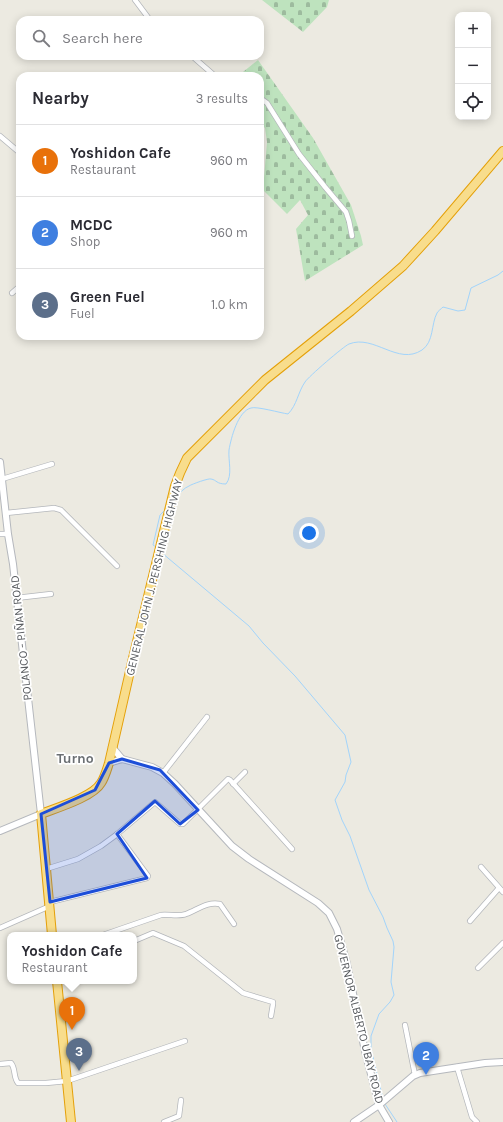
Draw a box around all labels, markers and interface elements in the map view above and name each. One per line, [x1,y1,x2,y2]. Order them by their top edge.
map controls [455,12,491,120]
button: + [455,12,491,48]
search box [16,16,264,60]
icon: search [30,27,52,49]
text: Search here [62,29,143,47]
button: − [455,48,491,84]
button: locate [455,84,491,120]
text: Nearby [32,88,89,108]
text: 3 results [196,91,248,106]
text: Yoshidon Cafe [70,144,171,162]
text: 1 [43,153,47,168]
text: 960 m [210,153,248,168]
text: Restaurant [70,162,136,177]
text: MCDC [70,216,112,234]
text: 2 [41,225,49,240]
text: 960 m [210,225,248,240]
text: Shop [70,234,100,249]
text: Green Fuel [70,288,145,306]
text: 3 [41,297,49,312]
text: 1.0 km [211,297,248,312]
text: Fuel [70,306,95,321]
street label: GENERAL JOHN J. PERSHING HIGHWAY [123,477,185,677]
your location [299,523,319,543]
street label: POLANCO - PIÑAN ROAD [7,574,35,701]
district label: Turno [56,750,94,767]
popup [7,932,137,984]
street label: GOVERNOR ALBERTO UBAY ROAD [331,933,387,1105]
text: Yoshidon Cafe [22,942,122,960]
text: Restaurant [22,960,88,975]
pin: 1 [59,997,85,1030]
pin: 3 [66,1038,92,1071]
pin: 2 [413,1042,439,1075]

